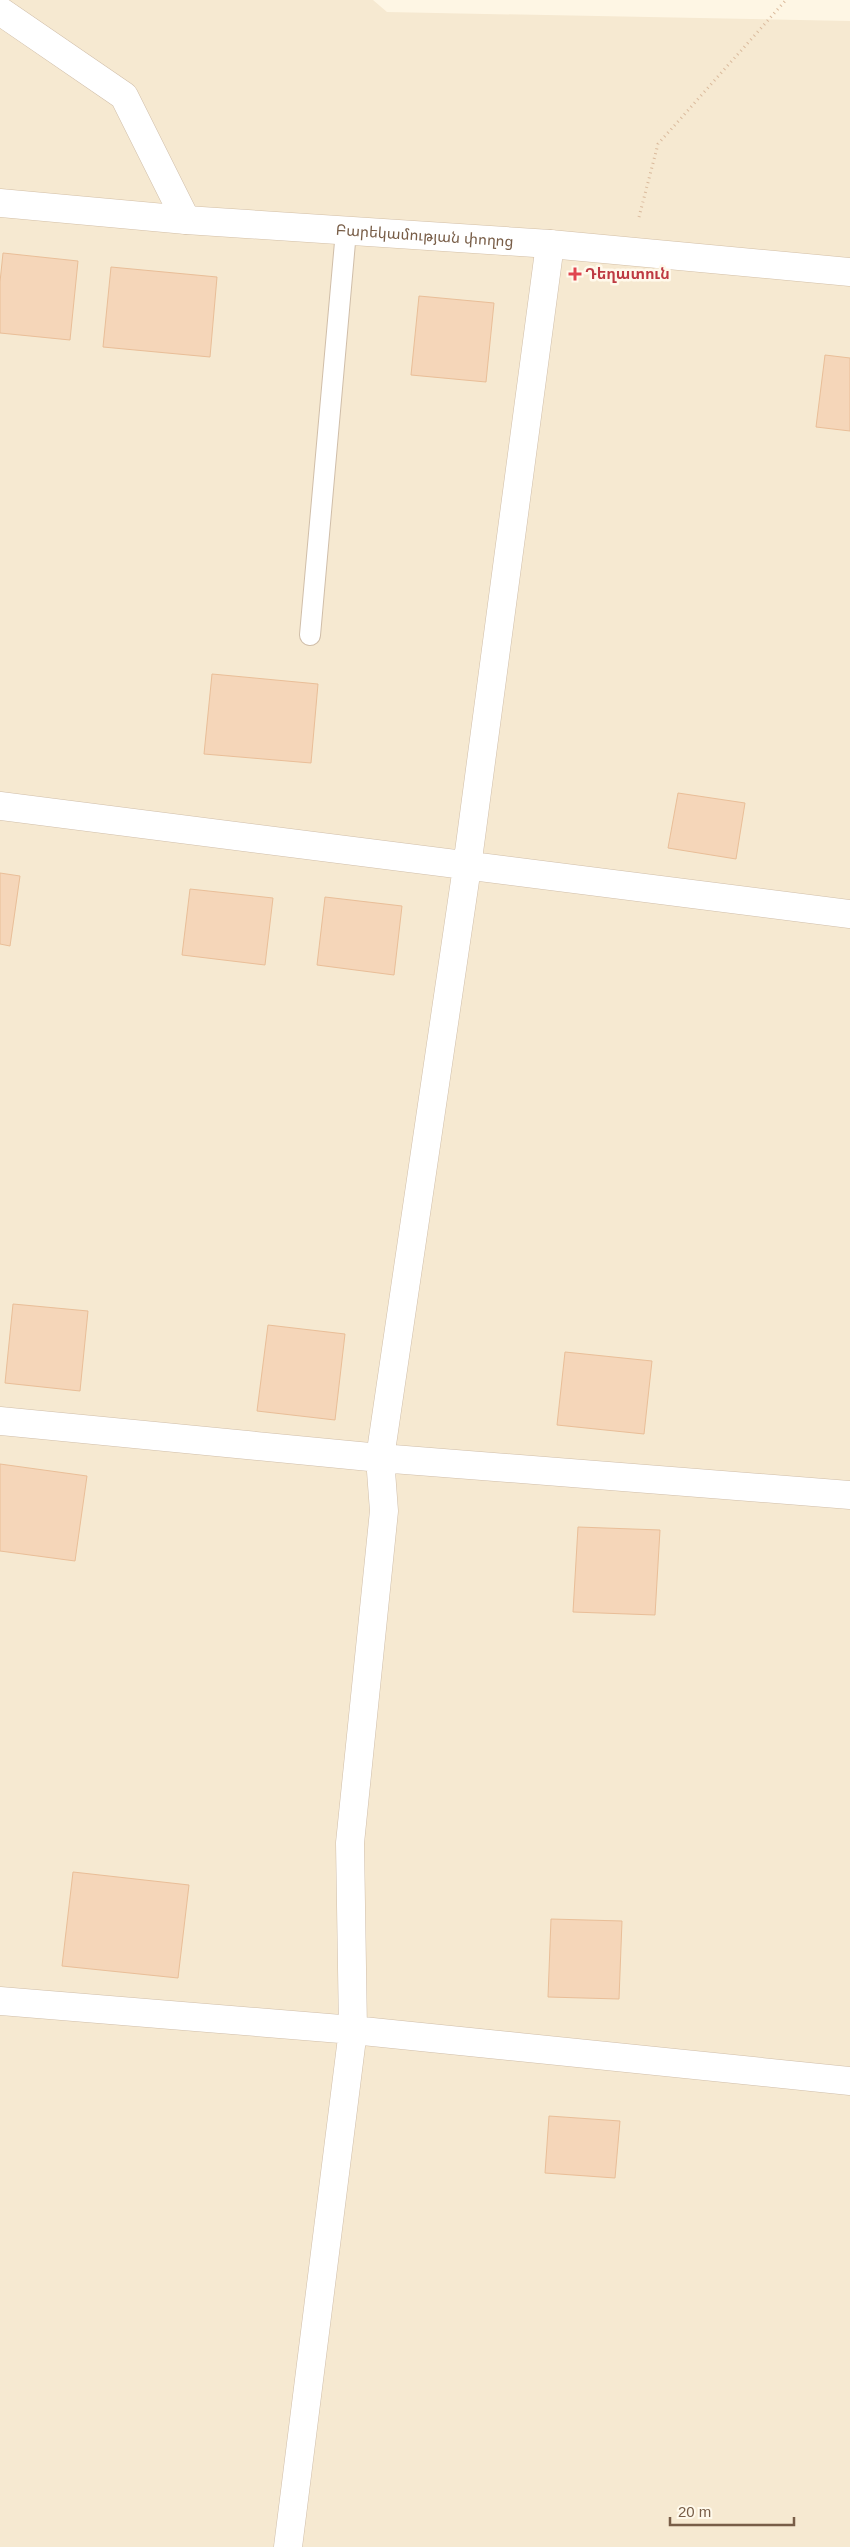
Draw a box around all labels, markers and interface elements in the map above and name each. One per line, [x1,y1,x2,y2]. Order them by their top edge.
street label: Բարեկամության փողոց [335,221,514,251]
place label: Դեղատուն [585,265,670,283]
marker: Դեղատուն [569,268,581,280]
scale bar [670,2494,794,2526]
text: 20 m [678,2503,711,2520]

